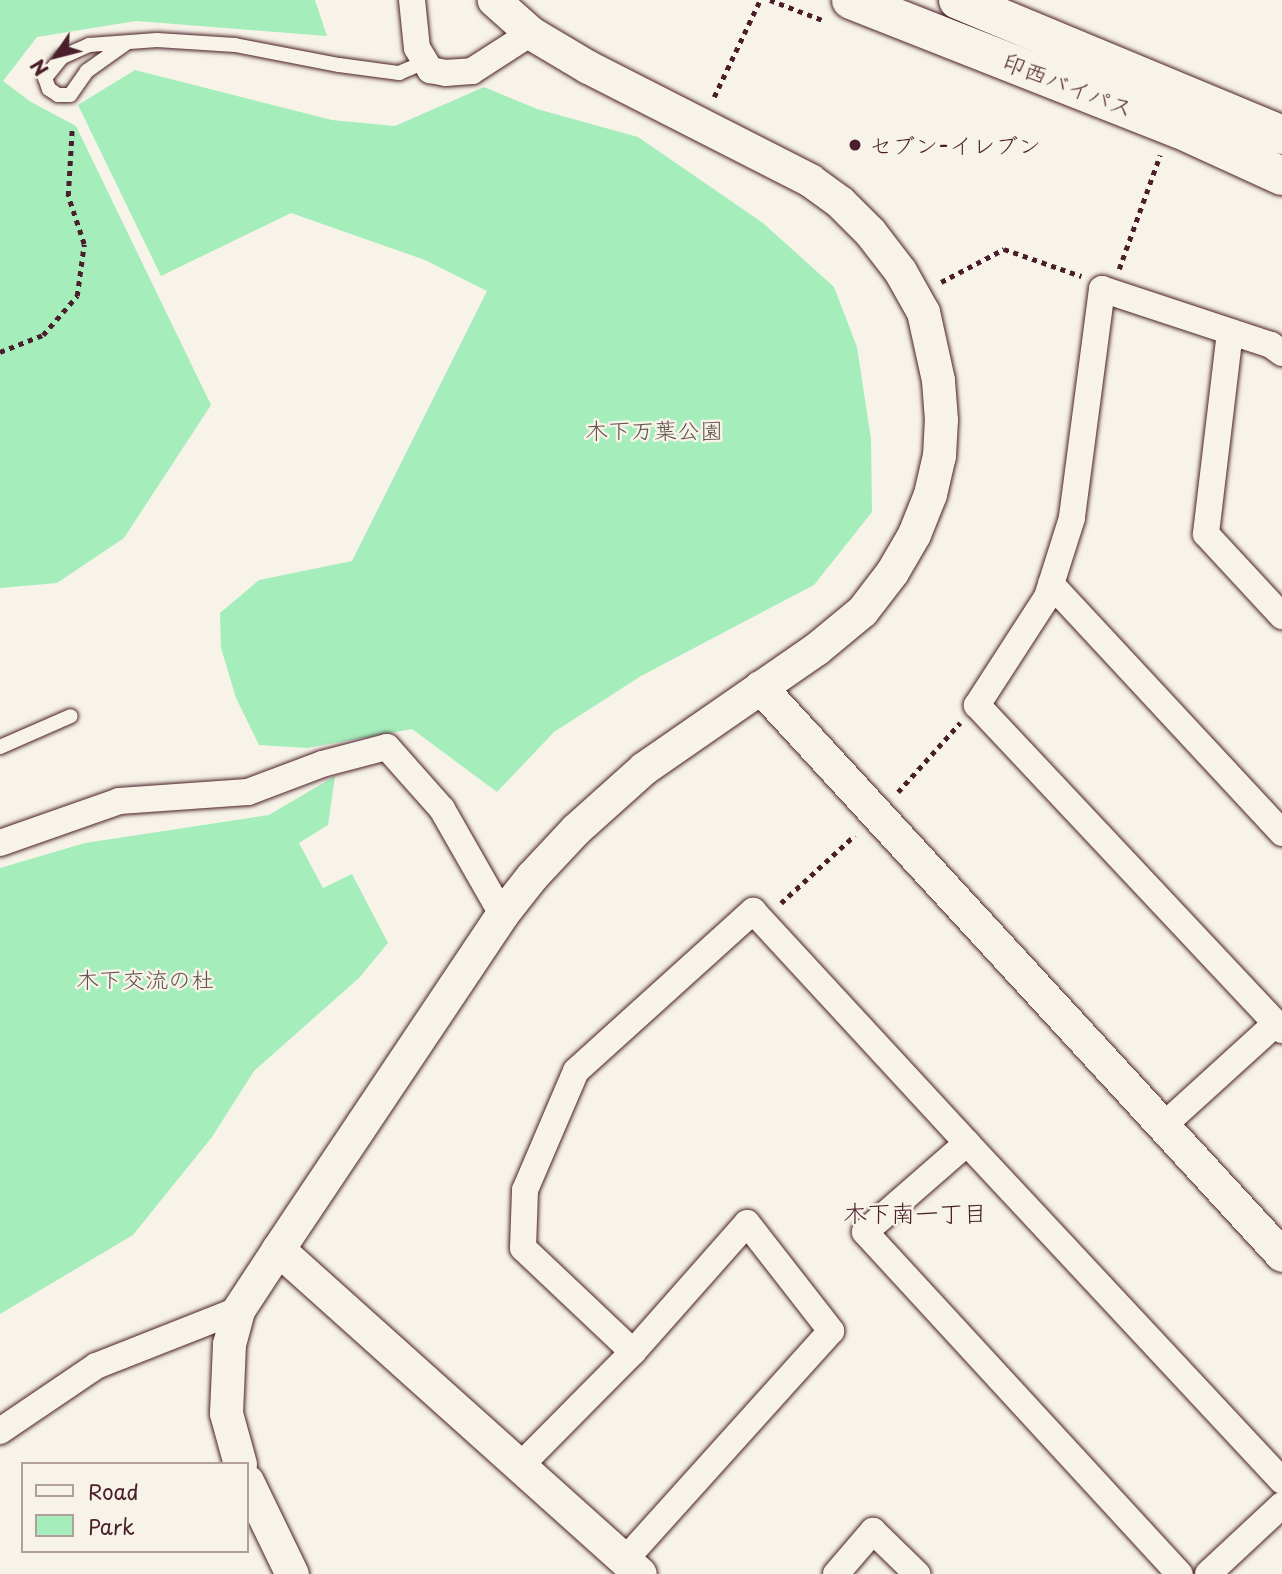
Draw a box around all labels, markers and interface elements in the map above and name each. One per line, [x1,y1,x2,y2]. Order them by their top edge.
north arrow [21,21,91,91]
street label: 印西バイパス [999,47,1137,123]
text: N [23,54,55,82]
place label: セブン-イレブン [869,131,1041,159]
marker: セブン-イレブン [847,137,863,153]
park label: 木下万葉公園 [585,416,723,444]
park label: 木下交流の杜 [76,965,214,993]
district label: 木下南一丁目 [843,1199,987,1227]
legend [21,1462,248,1553]
text: Road [88,1475,139,1507]
text: Park [88,1510,135,1542]

